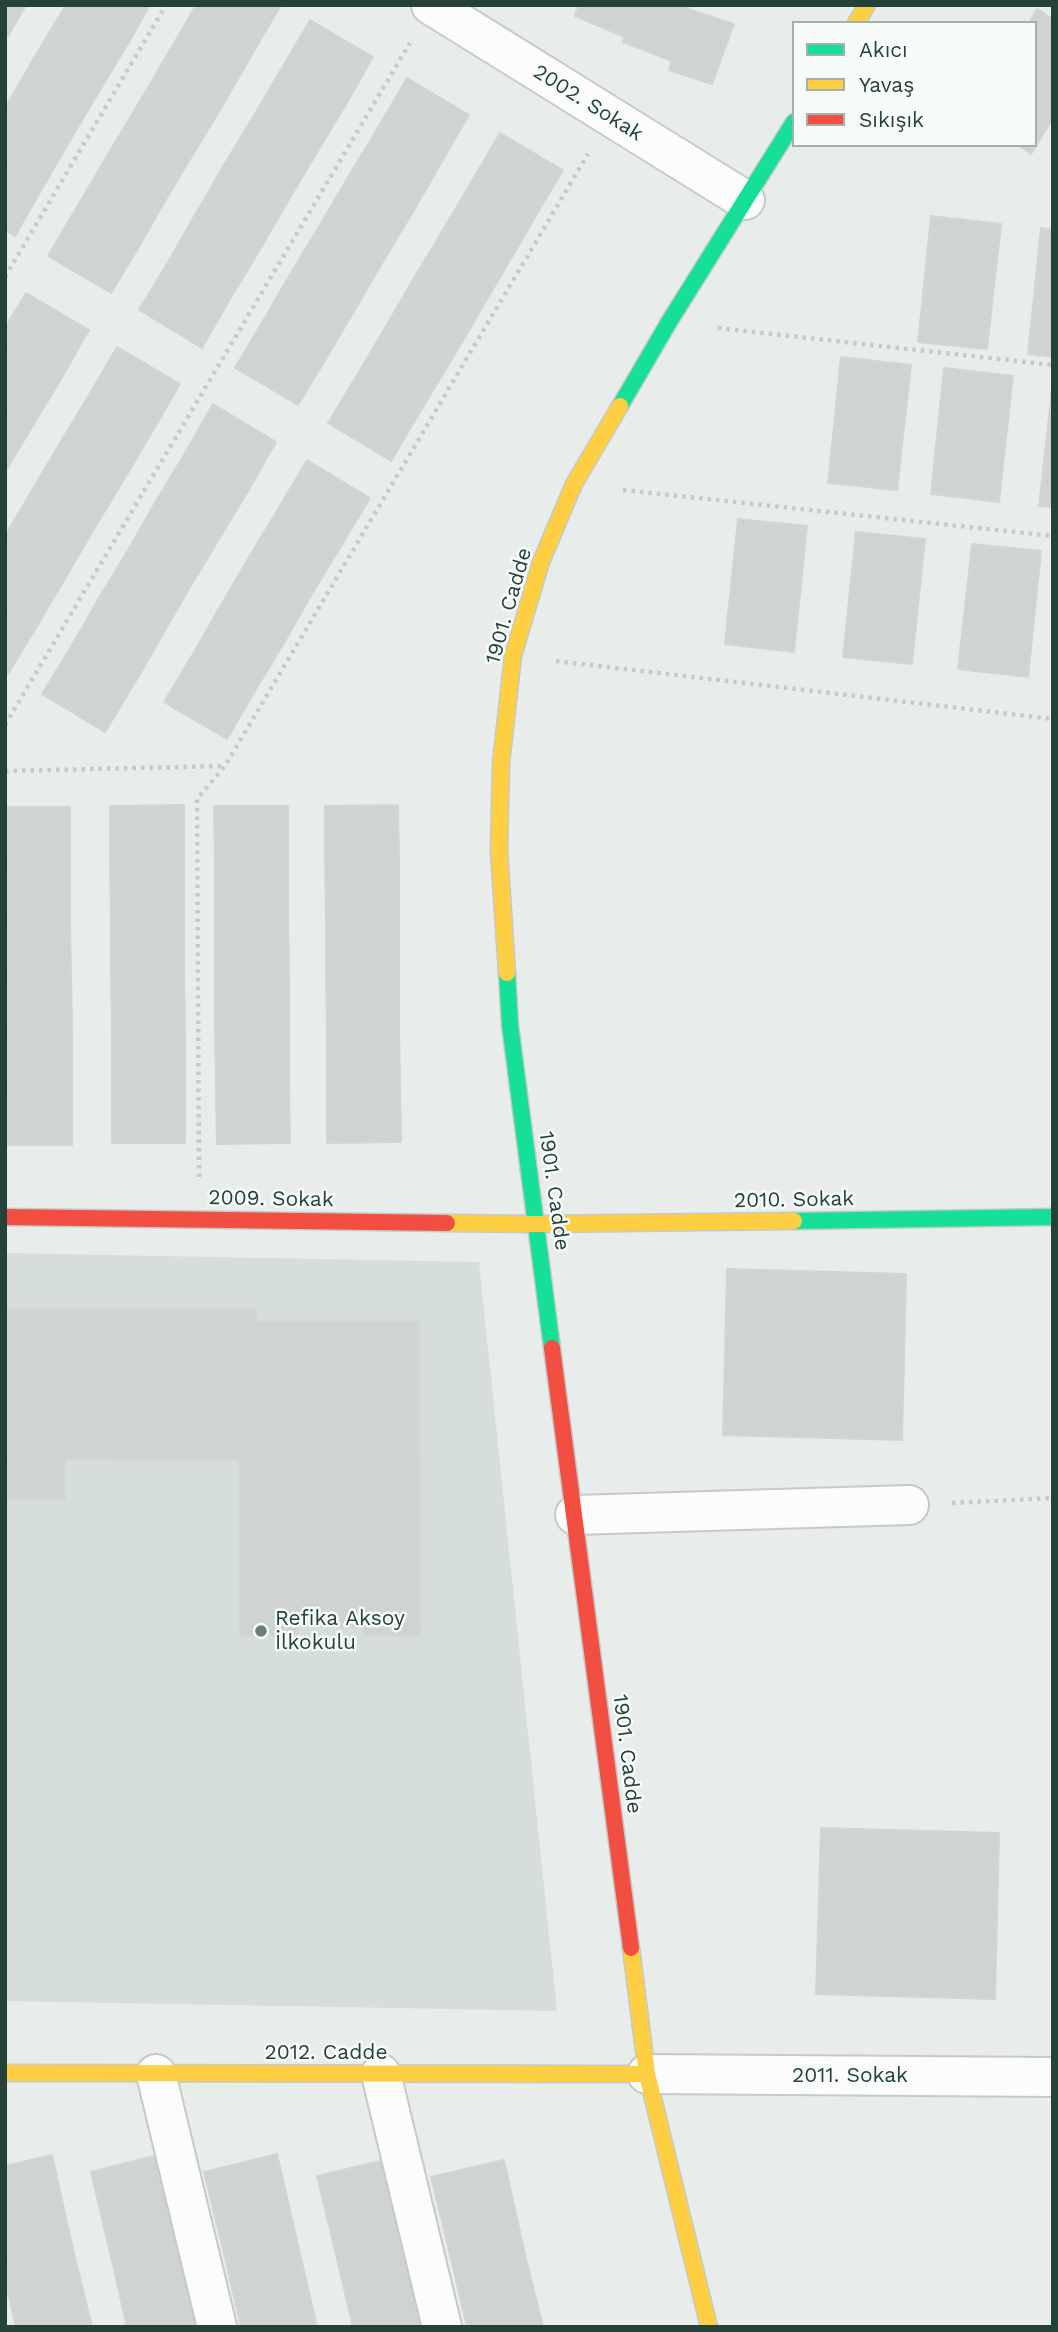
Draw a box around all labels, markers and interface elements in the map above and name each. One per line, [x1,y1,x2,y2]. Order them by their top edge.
legend [792,21,1037,147]
text: Akıcı [859,37,908,62]
street label: 2002. Sokak [528,59,648,147]
text: Yavaş [859,72,914,97]
text: Sıkışık [859,107,924,132]
street label: 1901. Cadde [480,545,538,667]
street label: 1901. Cadde [533,1130,575,1252]
street label: 2009. Sokak [208,1185,334,1213]
street label: 2010. Sokak [734,1186,854,1214]
place label: Refika Aksoy İlkokulu [275,1606,405,1656]
marker: Refika Aksoy İlkokulu [253,1623,269,1639]
street label: 1901. Cadde [607,1693,647,1815]
street label: 2012. Cadde [264,2040,388,2066]
street label: 2011. Sokak [792,2063,908,2089]

